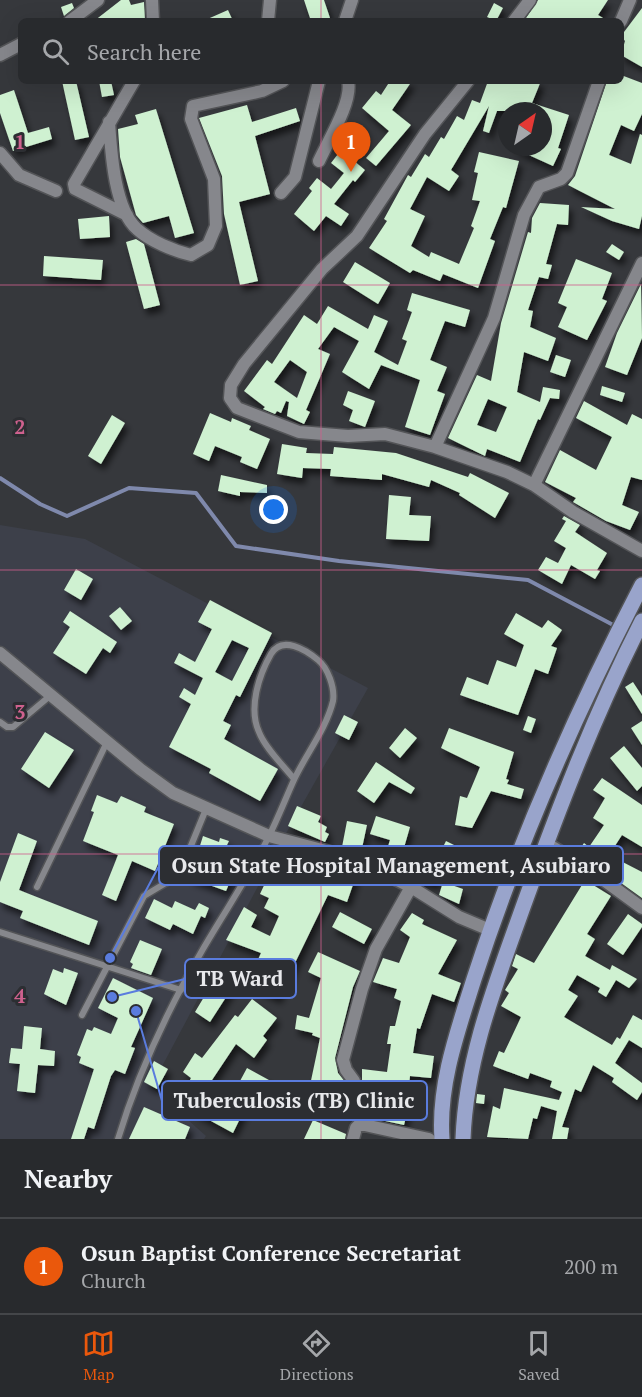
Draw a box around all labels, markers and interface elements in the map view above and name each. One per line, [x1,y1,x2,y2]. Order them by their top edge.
search box [18,18,624,84]
icon: search [39,35,72,68]
text: Search here [87,37,201,66]
north arrow [498,102,552,156]
pin: 1 [332,122,370,172]
text: 1 [14,128,26,155]
text: 2 [14,413,26,440]
your location [259,495,288,524]
text: 3 [14,698,26,725]
callout: Osun State Hospital Management, Asubiaro [159,846,623,885]
text: Osun State Hospital Management, Asubiaro [171,851,611,879]
callout: TB Ward [185,959,296,998]
text: TB Ward [197,964,284,992]
text: 4 [14,982,26,1009]
callout: Tuberculosis (TB) Clinic [162,1081,427,1120]
text: Tuberculosis (TB) Clinic [174,1086,414,1114]
text: Nearby [24,1161,112,1195]
text: Osun Baptist Conference Secretariat [81,1238,461,1267]
text: 1 [38,1253,49,1280]
text: 200 m [564,1253,618,1280]
text: Church [81,1267,146,1294]
tab: Map [82,1327,115,1385]
tab: Directions [280,1327,354,1385]
tab: Saved [518,1327,560,1385]

